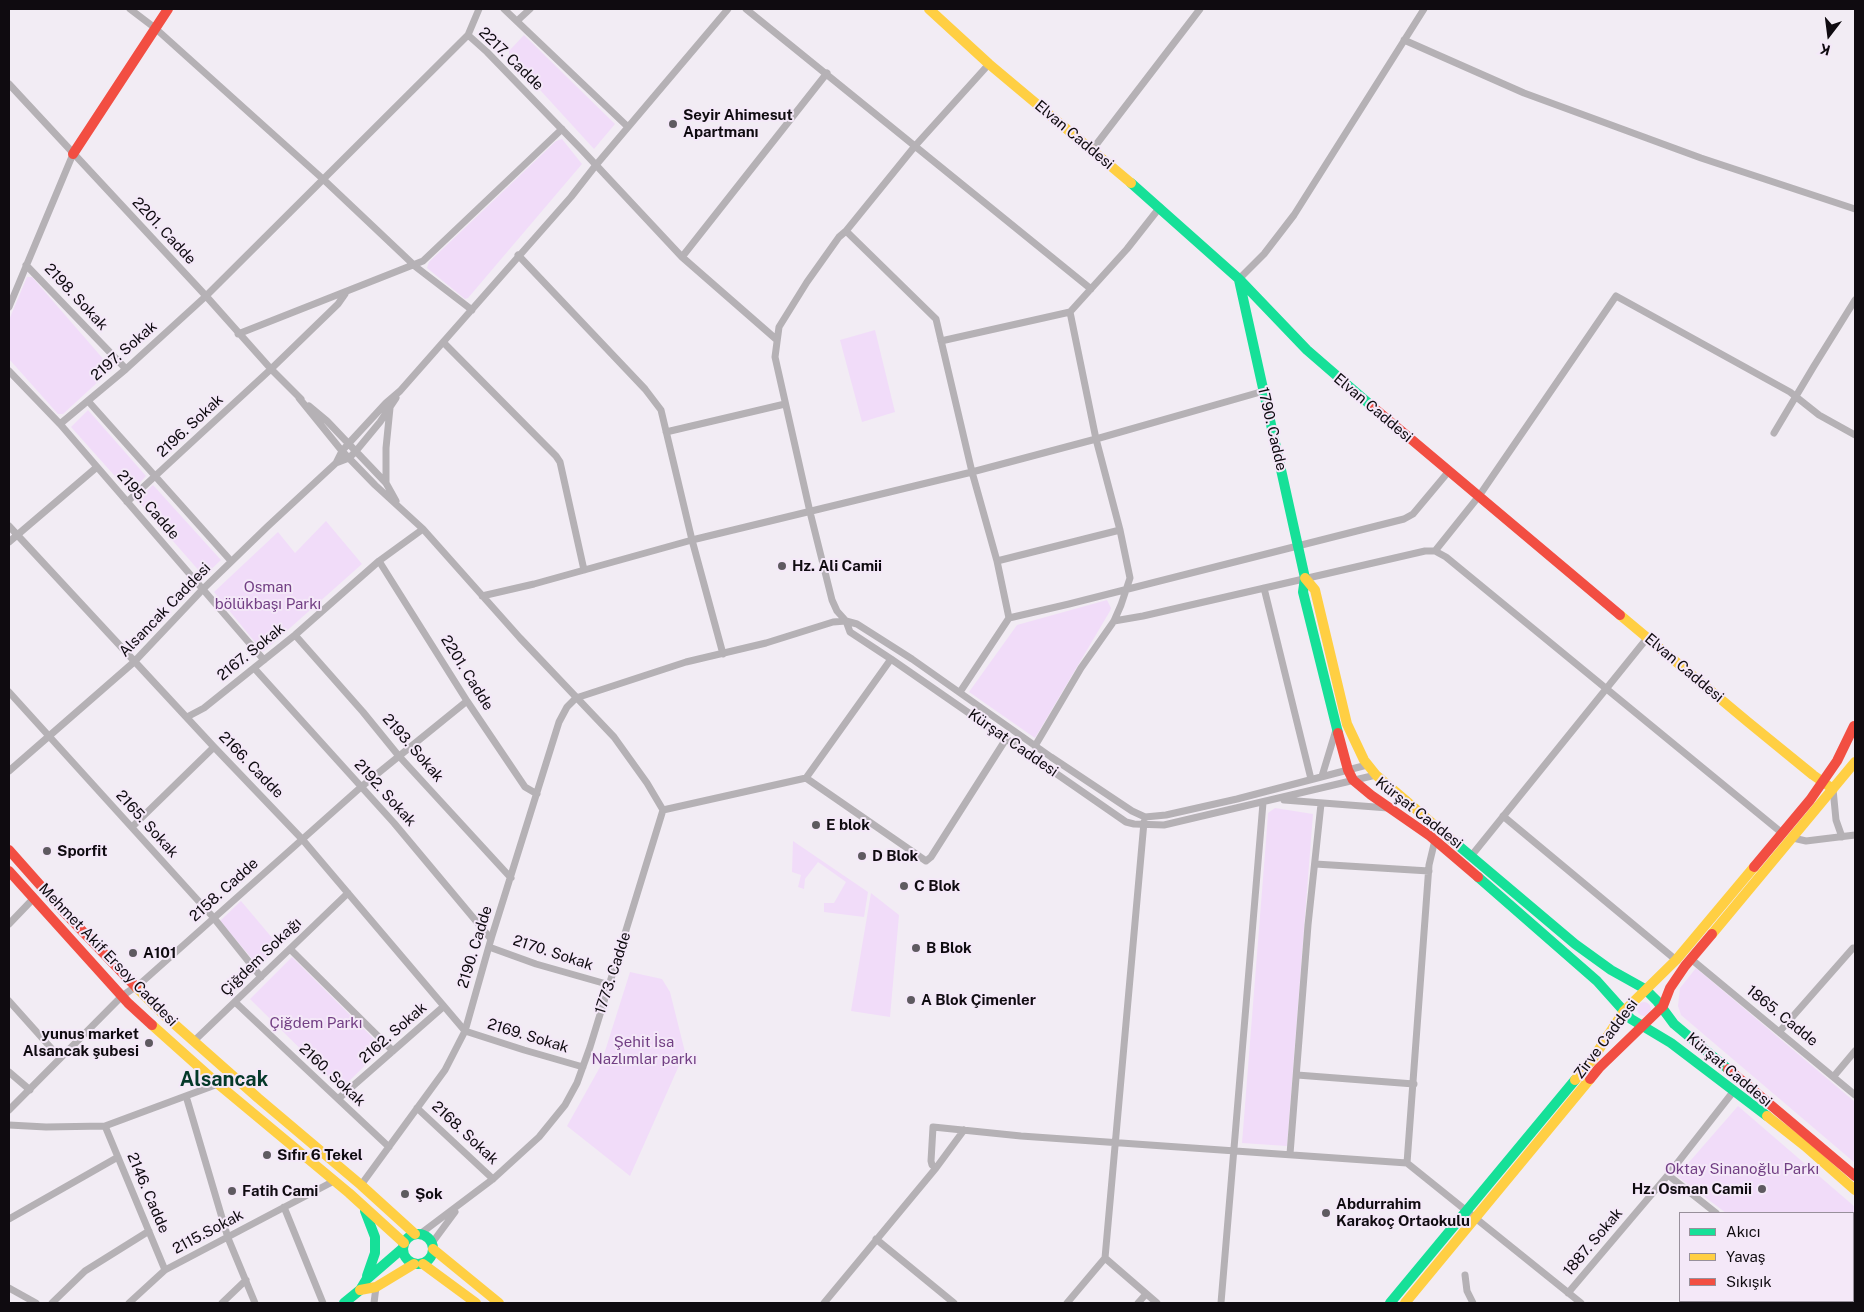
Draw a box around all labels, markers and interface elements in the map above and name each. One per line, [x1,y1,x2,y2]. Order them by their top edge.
north arrow [1804,10,1854,60]
street label: 2217. Cadde [475,24,547,94]
text: K [1818,40,1832,59]
street label: Elvan Caddesi [1031,97,1117,173]
place label: Seyir Ahimesut Apartmanı [683,106,793,141]
marker: Seyir Ahimesut Apartmanı [667,118,679,130]
street label: 2201. Cadde [128,194,200,268]
street label: 2198. Sokak [41,260,111,334]
street label: 2197. Sokak [87,317,161,385]
street label: Elvan Caddesi [1330,370,1416,446]
street label: 1790. Cadde [1254,385,1290,473]
street label: 2196. Sokak [153,391,227,461]
street label: 2195. Cadde [113,467,183,543]
place label: Hz. Ali Camii [792,557,882,575]
street label: Alsancak Caddesi [115,559,215,661]
marker: Hz. Ali Camii [776,560,788,572]
park label: Osman bölükbaşı Parkı [215,578,321,613]
street label: 2167. Sokak [214,619,288,685]
street label: Elvan Caddesi [1641,630,1727,706]
street label: 2201. Cadde [437,632,497,714]
street label: Kürşat Caddesi [965,705,1061,781]
street label: 2193. Sokak [379,710,447,786]
street label: 2166. Cadde [215,728,287,802]
street label: 2192. Sokak [350,756,420,830]
street label: Kürşat Caddesi [1372,773,1466,853]
street label: 2165. Sokak [112,787,182,861]
place label: E blok [826,816,870,834]
marker: E blok [810,819,822,831]
place label: Sporfit [57,842,107,860]
marker: Sporfit [41,845,53,857]
place label: D Blok [872,847,918,865]
marker: D Blok [856,850,868,862]
street label: 2158. Cadde [186,854,262,926]
place label: C Blok [914,877,960,895]
street label: Mehmet Akif Ersoy Caddesi [35,880,181,1030]
marker: C Blok [898,880,910,892]
street label: 2190. Cadde [454,904,496,990]
street label: Çiğdem Sokağı [217,914,305,1000]
street label: 1773. Cadde [591,930,635,1016]
street label: 2170. Sokak [511,932,595,974]
place label: B Blok [926,939,972,957]
marker: B Blok [910,942,922,954]
place label: A101 [143,944,176,962]
marker: A101 [127,947,139,959]
street label: 1865. Cadde [1743,982,1821,1050]
place label: A Blok Çimenler [921,991,1036,1009]
marker: A Blok Çimenler [905,994,917,1006]
street label: Zirve Caddesi [1570,996,1642,1082]
street label: 2162. Sokak [355,999,431,1067]
park label: Çiğdem Parkı [270,1014,362,1032]
street label: 2169. Sokak [485,1015,571,1057]
place label: yunus market Alsancak şubesi [23,1025,139,1060]
street label: Kürşat Caddesi [1683,1029,1775,1111]
park label: Şehit İsa Nazlımlar parkı [591,1033,697,1068]
marker: yunus market Alsancak şubesi [143,1037,155,1049]
street label: 2160. Sokak [295,1040,369,1110]
district label: Alsancak [180,1068,268,1092]
street label: 2168. Sokak [428,1098,502,1168]
place label: Sıfır 6 Tekel [277,1146,363,1164]
marker: Sıfır 6 Tekel [261,1149,273,1161]
street label: 2146. Cadde [123,1150,173,1236]
park label: Oktay Sinanoğlu Parkı [1665,1160,1819,1178]
place label: Hz. Osman Camii [1632,1180,1752,1198]
place label: Fatih Cami [242,1182,318,1200]
marker: Hz. Osman Camii [1756,1183,1768,1195]
marker: Fatih Cami [226,1185,238,1197]
place label: Şok [415,1185,443,1203]
marker: Şok [399,1188,411,1200]
place label: Abdurrahim Karakoç Ortaokulu [1336,1195,1470,1230]
street label: 1887. Sokak [1559,1204,1627,1280]
street label: 2115.Sokak [169,1206,247,1258]
marker: Abdurrahim Karakoç Ortaokulu [1320,1207,1332,1219]
legend [1679,1212,1854,1302]
text: Akıcı [1726,1223,1760,1240]
text: Yavaş [1726,1248,1765,1265]
text: Sıkışık [1726,1273,1772,1290]

